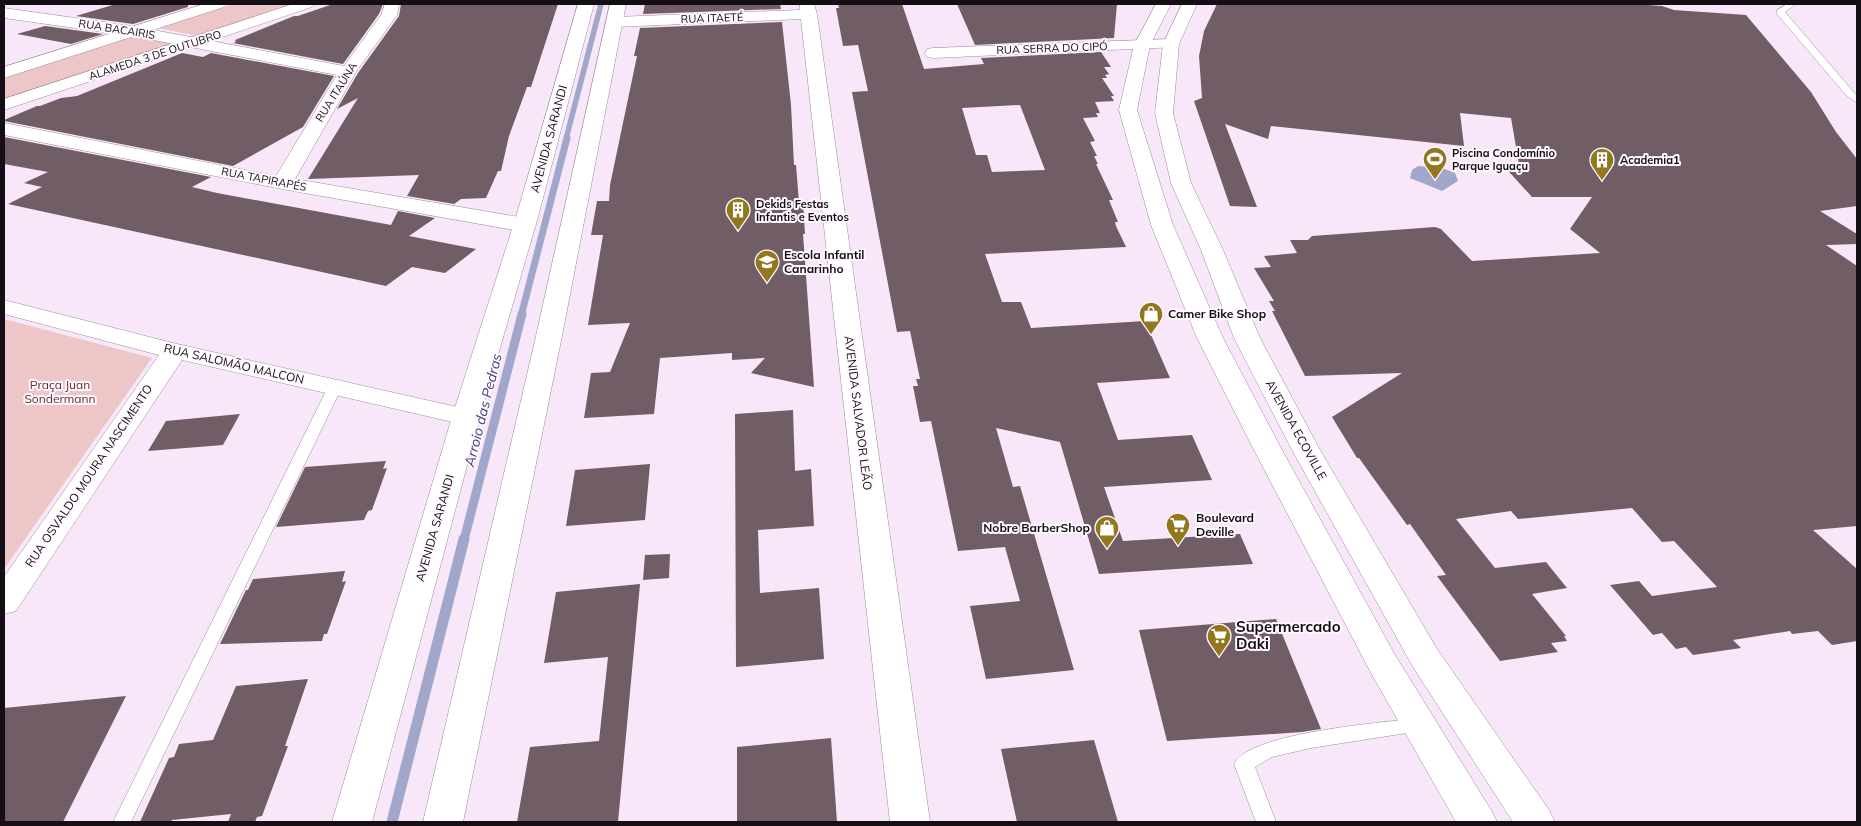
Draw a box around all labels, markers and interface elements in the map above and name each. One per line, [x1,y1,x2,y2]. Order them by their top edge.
street label: RUA ITAETÉ [680,10,744,26]
street label: RUA BACAIRIS [78,16,156,42]
street label: ALAMEDA 3 DE OUTUBRO [87,27,223,83]
street label: RUA SERRA DO CIPÓ [996,39,1108,57]
street label: RUA ITAÚNA [312,60,360,124]
street label: AVENIDA SARANDI [527,83,570,194]
sports icon: Piscina Condomínio Parque Iguaçu [1422,146,1448,180]
place label: Piscina Condomínio Parque Iguaçu [1452,146,1555,173]
building icon: Academia1 [1589,147,1615,181]
place label: Academia1 [1620,153,1680,167]
street label: RUA TAPIRAPÉS [220,164,308,194]
building icon: Dekids Festas Infantis e Eventos [725,197,751,231]
place label: Dekids Festas Infantis e Eventos [756,197,849,224]
place label: Escola Infantil Canarinho [784,247,864,276]
school or university icon: Escola Infantil Canarinho [754,249,780,283]
shop icon: Camer Bike Shop [1138,301,1164,335]
place label: Camer Bike Shop [1168,306,1266,321]
street label: AVENIDA SALVADOR LEÃO [842,335,875,491]
street label: RUA SALOMÃO MALCON [163,340,306,387]
water label: Arroio das Pedras [460,352,506,469]
park label: Praça Juan Sondermann [24,377,96,406]
street label: AVENIDA ECOVILLE [1263,377,1330,482]
street label: RUA OSVALDO MOURA NASCIMENTO [22,381,156,570]
street label: AVENIDA SARANDI [412,473,457,583]
place label: Boulevard Deville [1196,510,1254,539]
supermarket icon: Boulevard Deville [1165,512,1191,546]
shop icon: Nobre BarberShop [1094,515,1120,549]
place label: Nobre BarberShop [983,520,1090,535]
place label: Supermercado Daki [1236,617,1341,653]
supermarket icon: Supermercado Daki [1206,623,1232,657]

